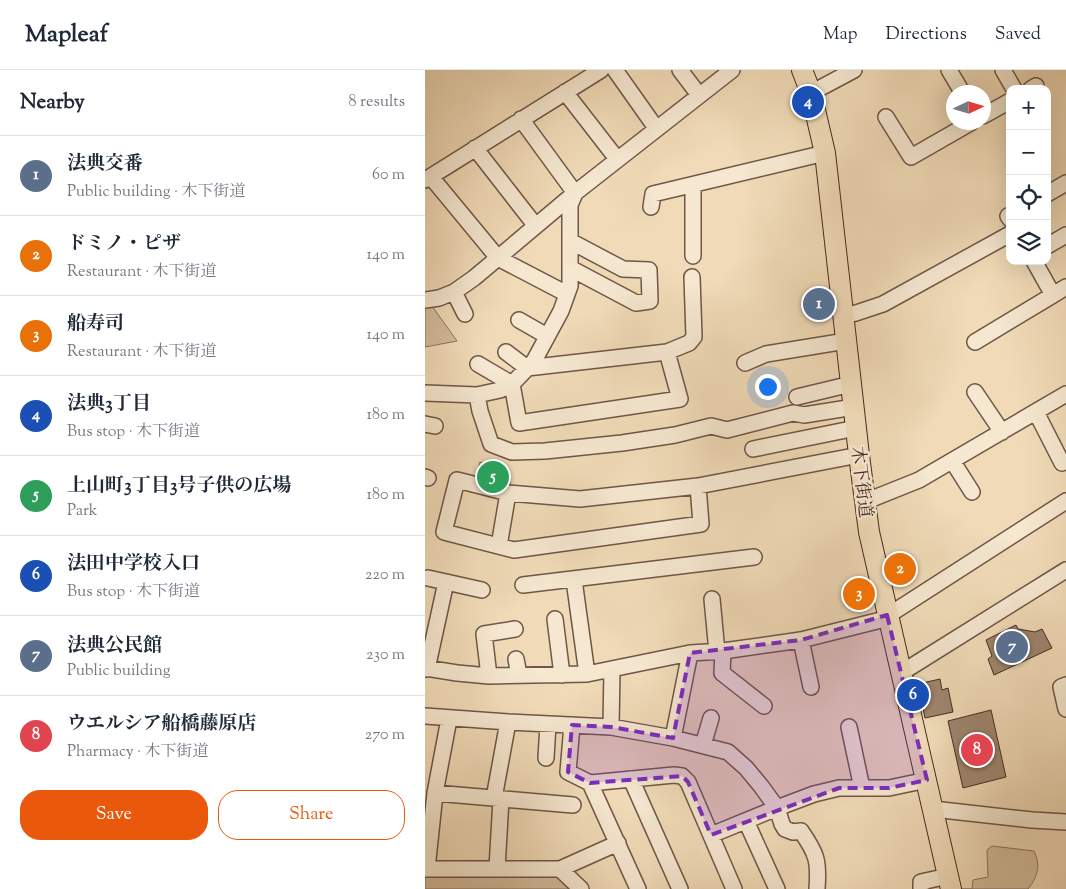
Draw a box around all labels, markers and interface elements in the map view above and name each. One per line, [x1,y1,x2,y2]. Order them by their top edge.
text: Mapleaf [25,18,108,52]
text: Map [823,22,858,48]
text: Directions [886,22,967,48]
text: Saved [995,22,1041,48]
pin: 4 [792,83,824,121]
north arrow [946,85,991,130]
map controls [1006,85,1051,265]
button: + [1006,85,1051,130]
text: Nearby [20,88,85,118]
text: 8 results [349,91,405,114]
button: − [1006,130,1051,175]
text: 法典交番 [67,151,143,178]
text: 1 [33,164,39,187]
text: 60 m [372,164,405,187]
button: locate [1006,175,1051,220]
text: Public building · 木下街道 [67,181,245,204]
button: layers [1006,220,1051,265]
text: ドミノ・ピザ [67,231,181,258]
text: 2 [32,244,40,267]
text: 140 m [367,244,405,267]
text: Restaurant · 木下街道 [67,261,217,284]
pin: 1 [803,285,835,323]
text: 船寿司 [67,311,124,338]
text: 3 [33,324,39,347]
text: 140 m [367,324,405,347]
text: Restaurant · 木下街道 [67,341,217,364]
your location [755,374,781,400]
text: 法典3丁目 [67,391,151,418]
text: 4 [32,404,40,427]
text: 180 m [366,404,405,427]
text: Bus stop · 木下街道 [67,421,200,444]
street label: 木下街道 [843,445,877,520]
pin: 5 [477,458,509,496]
text: 上山町3丁目3号子供の広場 [67,473,291,500]
text: 5 [33,484,39,507]
text: 180 m [366,484,405,507]
text: Park [67,500,98,523]
pin: 2 [884,550,916,588]
text: 法田中学校入口 [67,551,200,578]
text: 6 [32,564,40,587]
text: 220 m [365,564,405,587]
pin: 3 [843,575,875,613]
text: Bus stop · 木下街道 [67,581,200,604]
pin: 7 [996,628,1028,666]
text: 法典公民館 [67,633,162,660]
text: 7 [32,644,40,667]
text: 230 m [366,644,405,667]
text: Public building [67,660,171,683]
pin: 6 [897,676,929,714]
text: ウエルシア船橋藤原店 [67,711,257,738]
text: 8 [32,724,40,747]
text: 270 m [365,724,405,747]
pin: 8 [961,731,993,769]
text: Pharmacy · 木下街道 [67,741,209,764]
button: Save [20,790,208,840]
button: Share [218,790,405,840]

